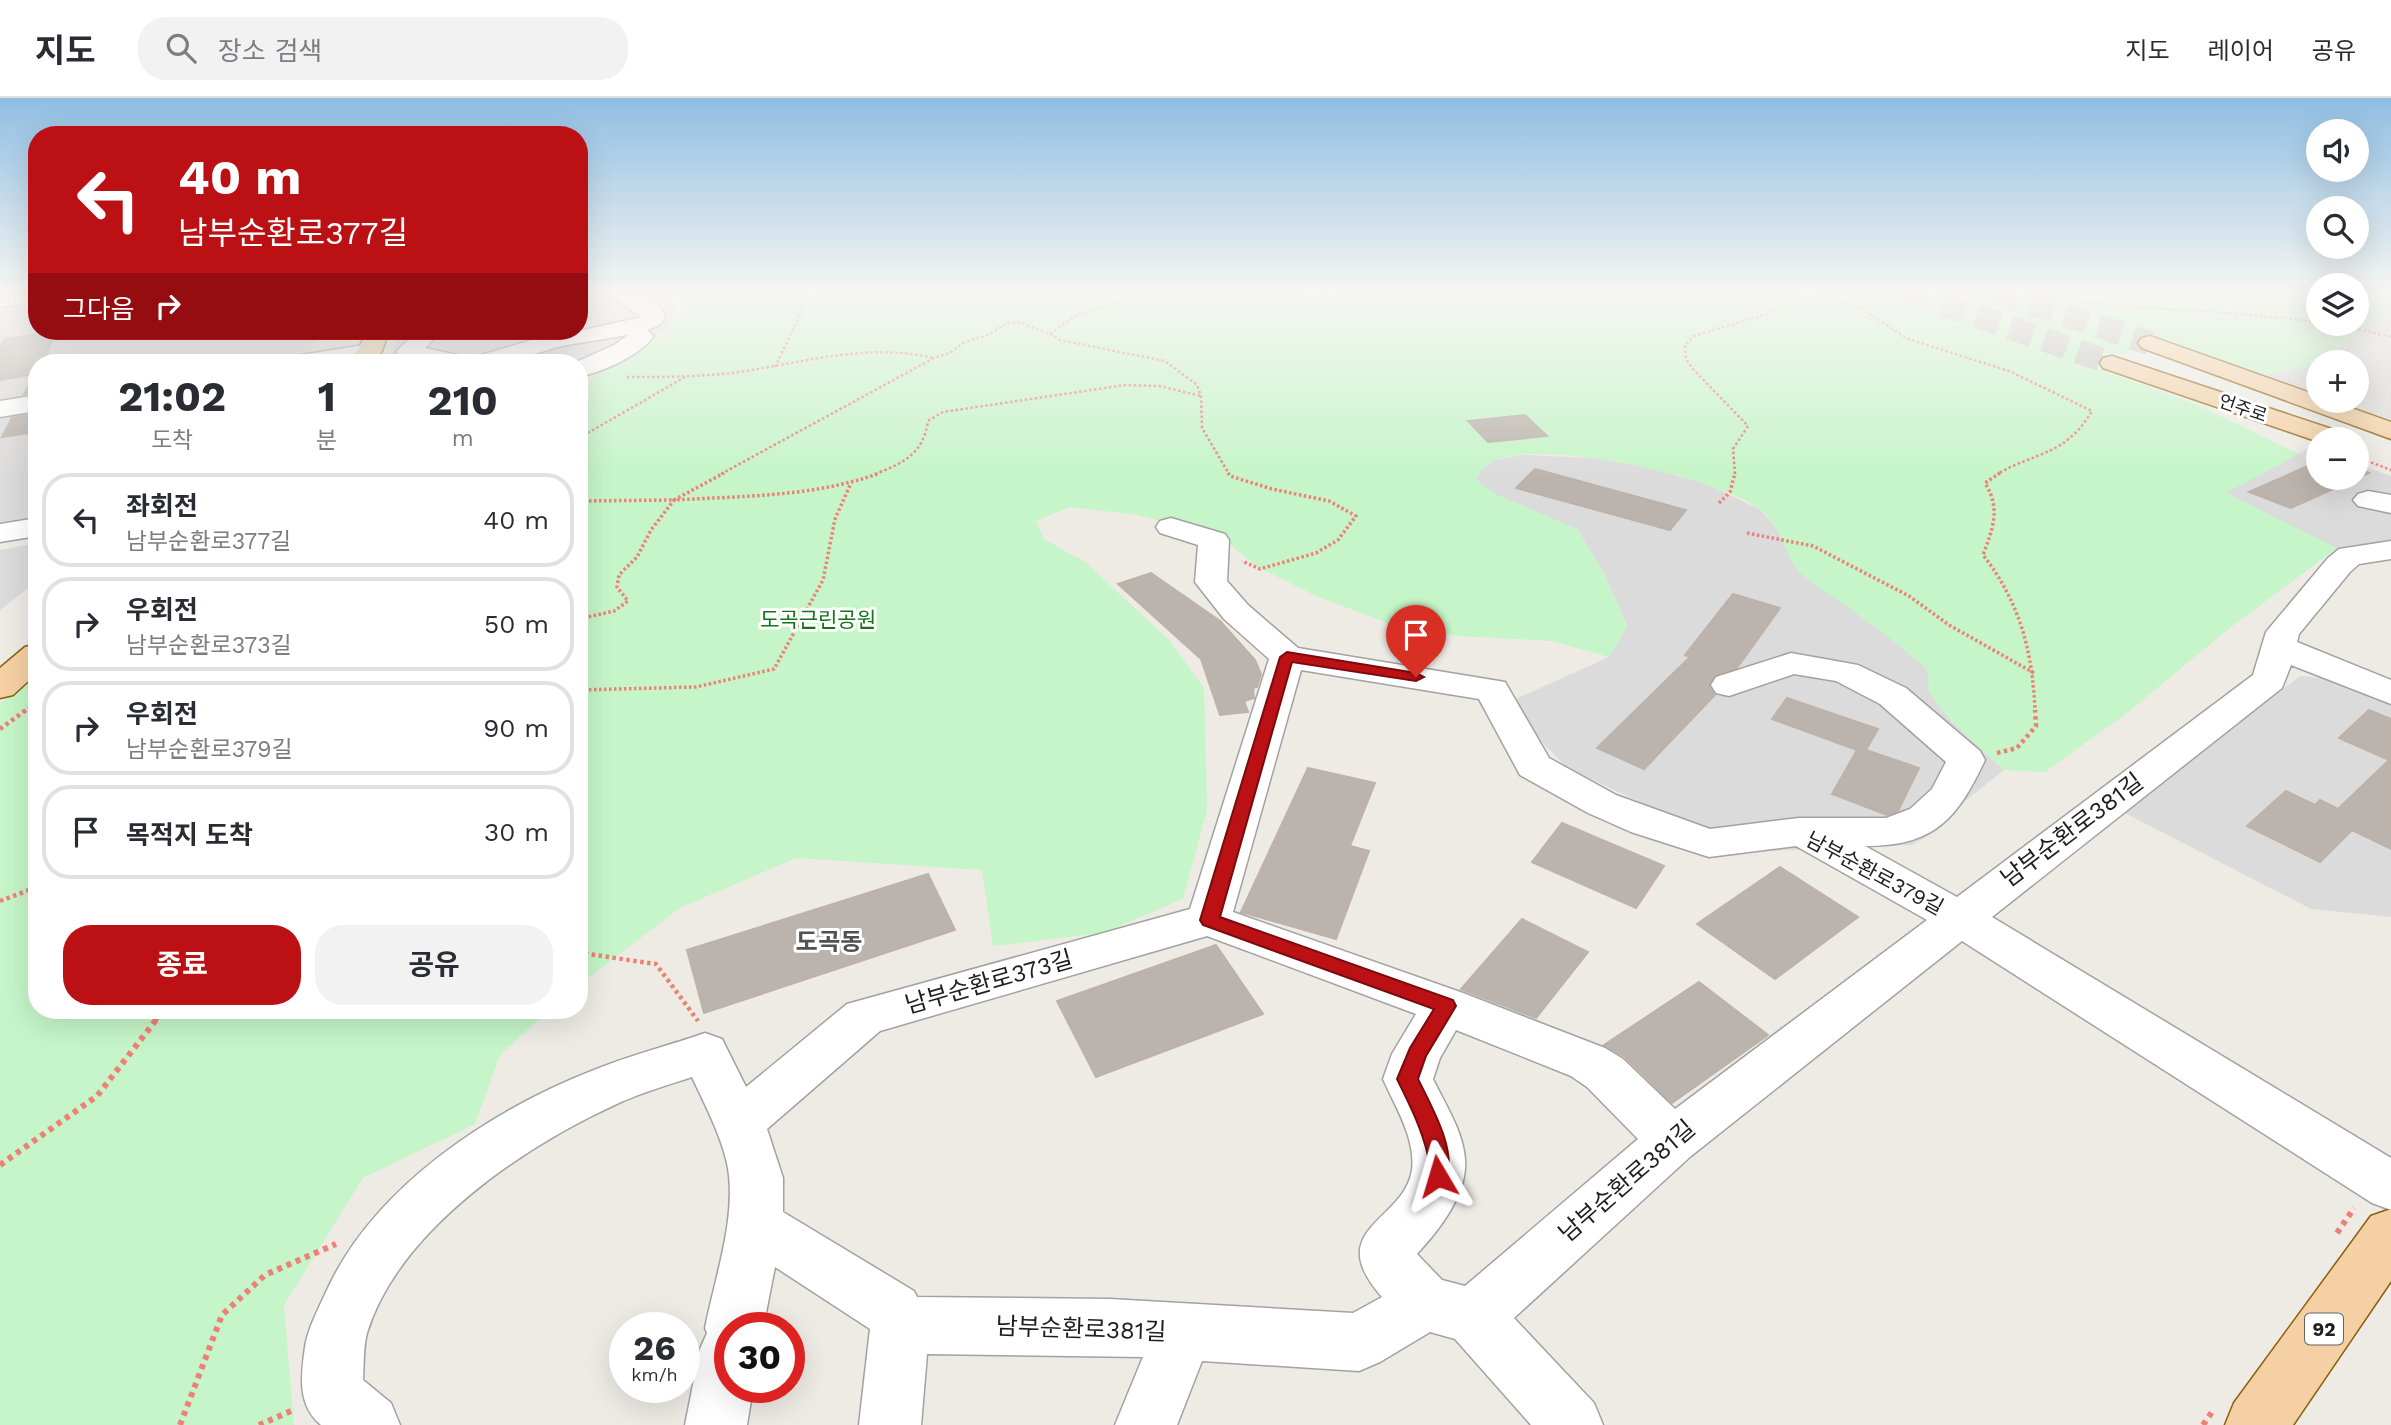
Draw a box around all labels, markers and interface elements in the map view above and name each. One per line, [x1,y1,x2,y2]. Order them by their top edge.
search box [138,17,628,80]
icon: search [162,29,200,67]
text: 지도 [35,31,96,70]
text: 장소 검색 [218,36,322,66]
text: 지도 [2125,37,2170,65]
text: 레이어 [2208,37,2274,65]
text: 공유 [2312,37,2356,65]
map controls [2306,119,2369,490]
button: sound [2306,119,2369,182]
text: 40 m [178,148,301,206]
icon: left [63,154,154,245]
button: search [2306,196,2369,259]
text: 남부순환로377길 [178,214,408,252]
button: layers [2306,273,2369,336]
icon: right [149,287,187,325]
text: 그다음 [63,294,135,324]
button: + [2306,350,2369,413]
text: 21:02 [118,372,226,421]
text: 1 [318,372,336,421]
text: 210 [428,376,498,425]
street label: 언주로 [2216,390,2270,426]
text: m [452,425,474,452]
text: 도착 [151,427,193,454]
text: 분 [316,427,337,454]
button: − [2306,427,2369,490]
text: 좌회전 [126,491,198,521]
icon: left [67,501,105,539]
text: 40 m [483,505,549,535]
text: 남부순환로377길 [126,528,291,555]
text: 우회전 [126,595,198,625]
icon: right [67,605,105,643]
pin [1386,605,1446,677]
park label: 도곡근린공원 [760,607,876,632]
text: 50 m [484,609,549,639]
icon: arrive [1397,616,1435,654]
text: 남부순환로373길 [126,632,292,659]
text: 우회전 [126,699,198,729]
icon: right [67,709,105,747]
text: 90 m [483,713,549,743]
text: 남부순환로379길 [126,736,293,763]
street label: 남부순환로381길 [1995,767,2149,893]
icon: arrive [67,813,105,851]
text: 30 m [484,817,549,847]
text: 목적지 도착 [126,820,253,850]
street label: 남부순환로379길 [1802,826,1948,920]
button: 종료 [63,925,301,1005]
button: 공유 [315,925,553,1005]
district label: 도곡동 [796,928,862,956]
street label: 남부순환로373길 [902,945,1076,1019]
street label: 남부순환로381길 [1553,1114,1701,1248]
position arrow [1401,1139,1475,1213]
speed limit sign: 30 [714,1312,805,1403]
street label: 남부순환로381길 [995,1312,1167,1346]
road number: 92 [2305,1314,2343,1344]
text: 26 [633,1327,676,1369]
text: km/h [631,1364,678,1385]

